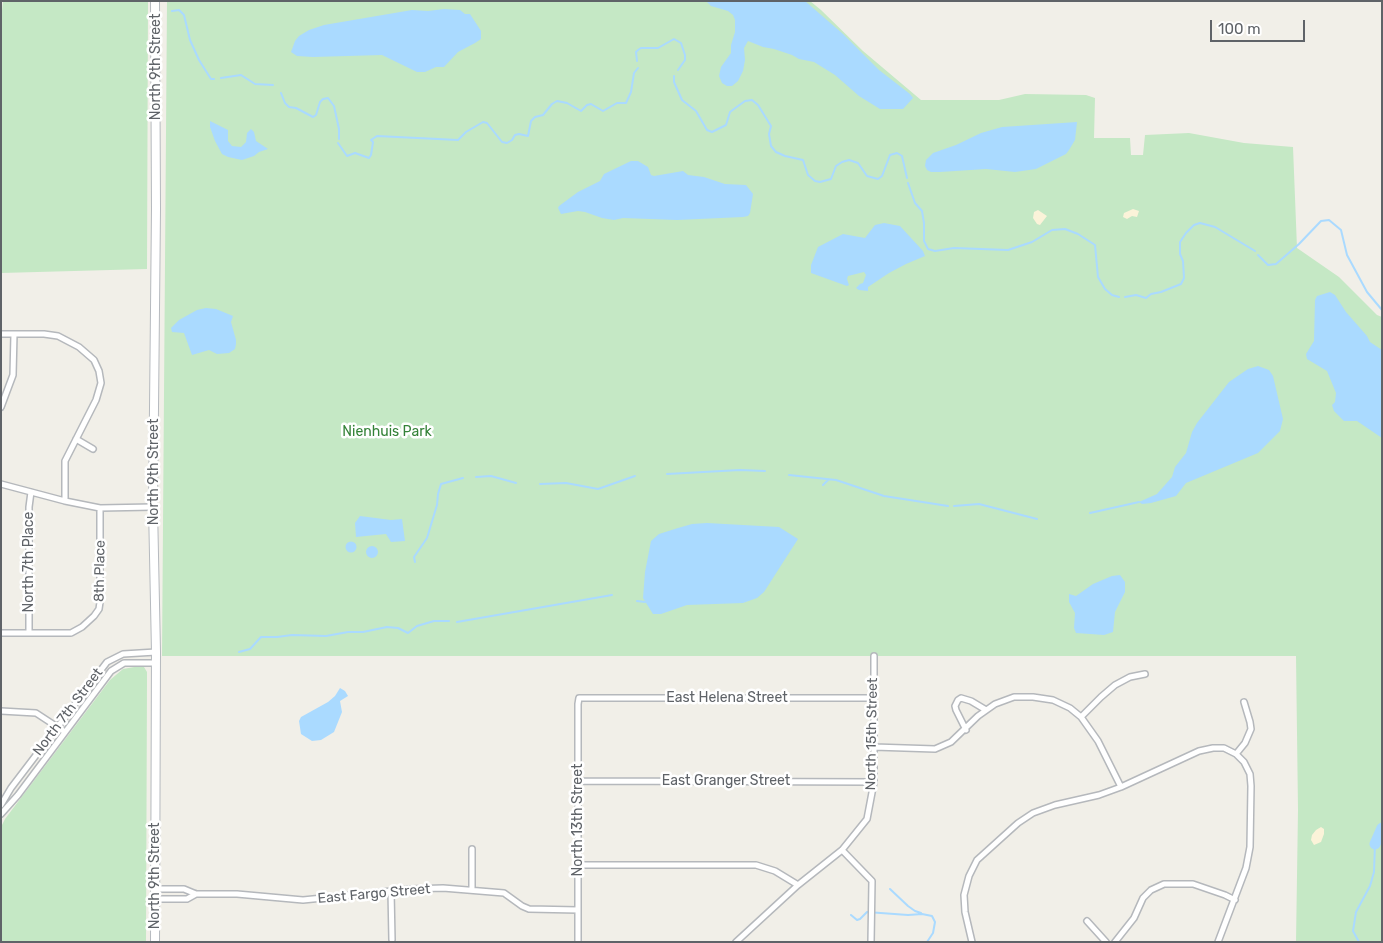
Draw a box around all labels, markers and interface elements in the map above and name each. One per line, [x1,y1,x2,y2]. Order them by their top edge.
scale bar [1213,10,1308,42]
street label: North 9th Street [148,14,164,120]
text: 100 m [1218,20,1260,38]
street label: North 9th Street [146,419,162,525]
park label: Nienhuis Park [342,424,432,440]
street label: North 7th Place [21,512,37,612]
street label: 8th Place [91,540,109,602]
street label: North 7th Street [30,665,106,759]
street label: North 15th Street [863,677,881,791]
street label: East Helena Street [666,690,788,706]
street label: North 13th Street [570,764,586,876]
street label: East Granger Street [662,773,790,789]
street label: North 9th Street [147,823,163,929]
street label: East Fargo Street [317,881,431,907]

